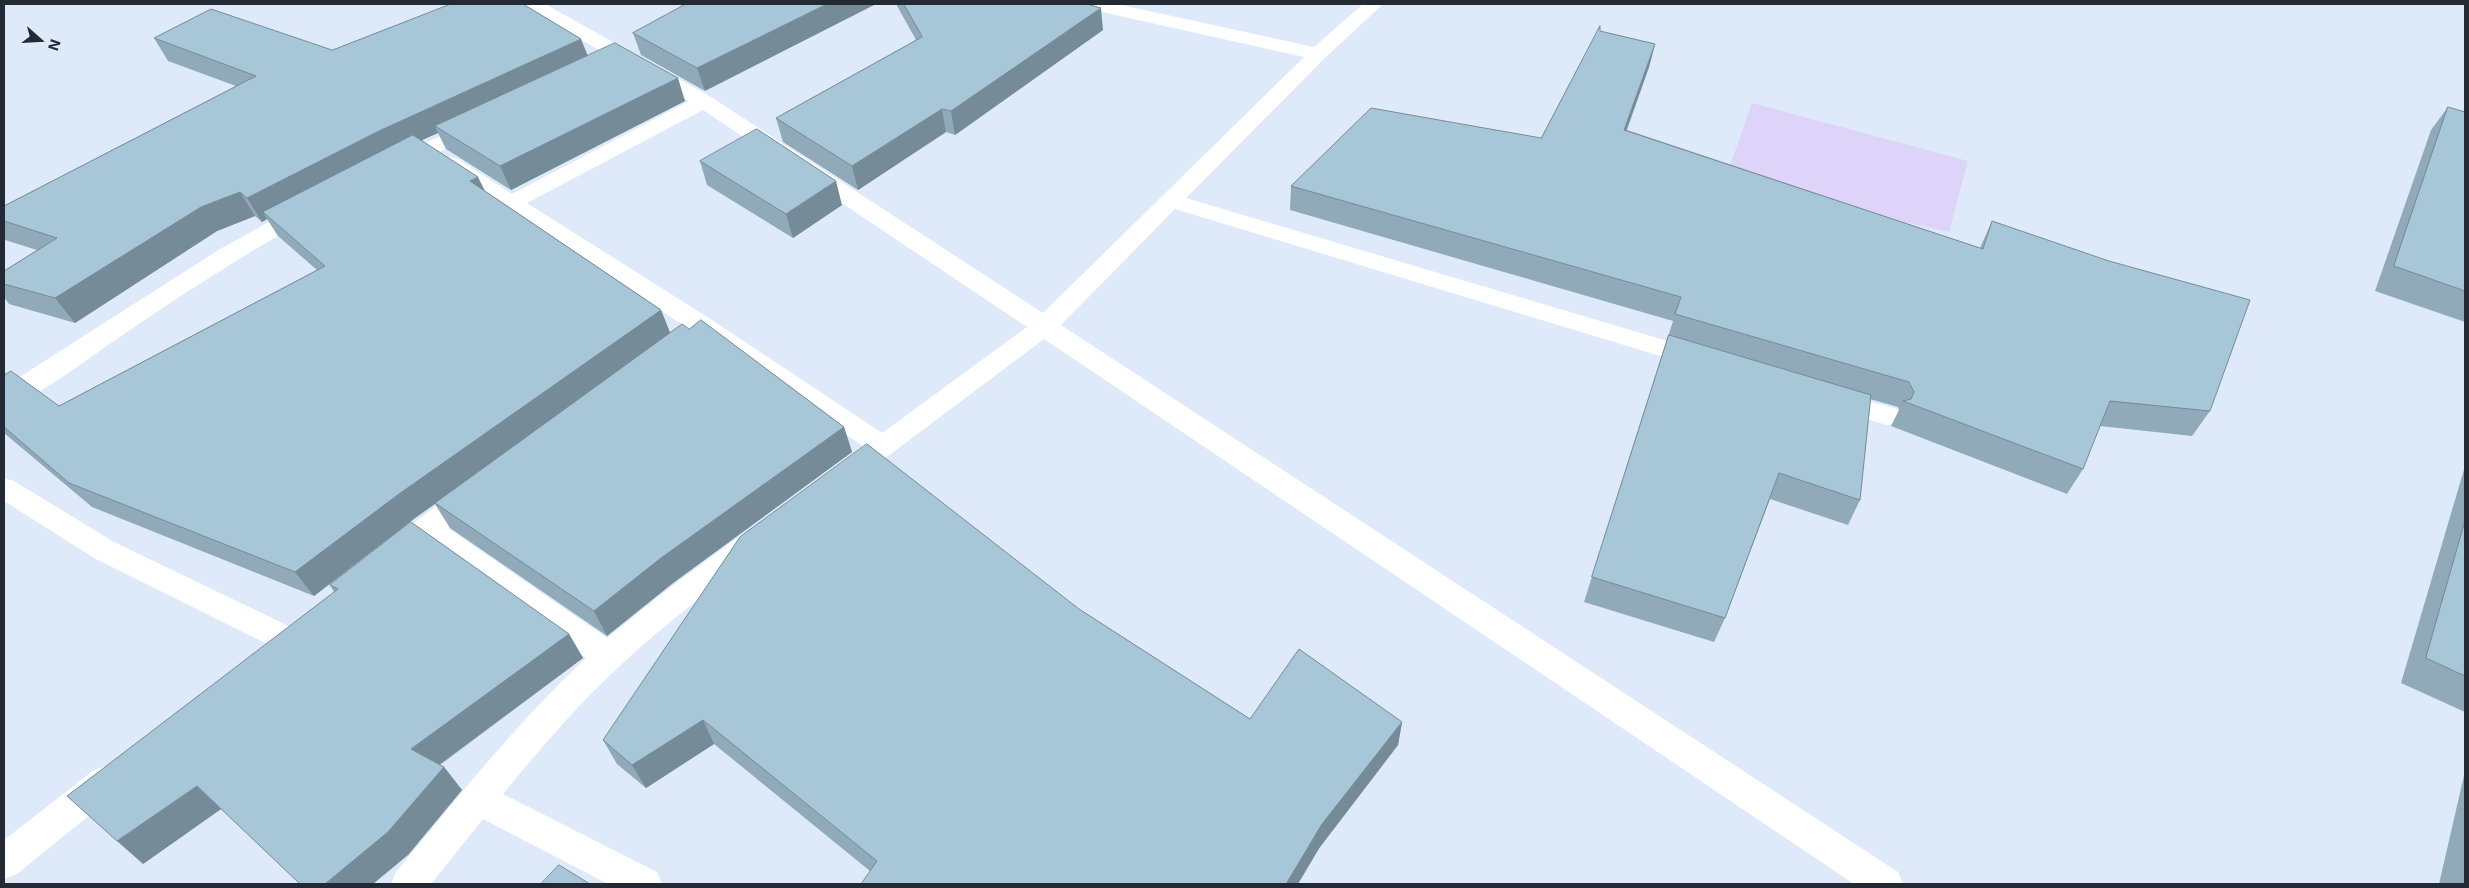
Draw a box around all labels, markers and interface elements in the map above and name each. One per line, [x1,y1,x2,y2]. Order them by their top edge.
north arrow [15,15,65,65]
text: N [45,37,64,53]

